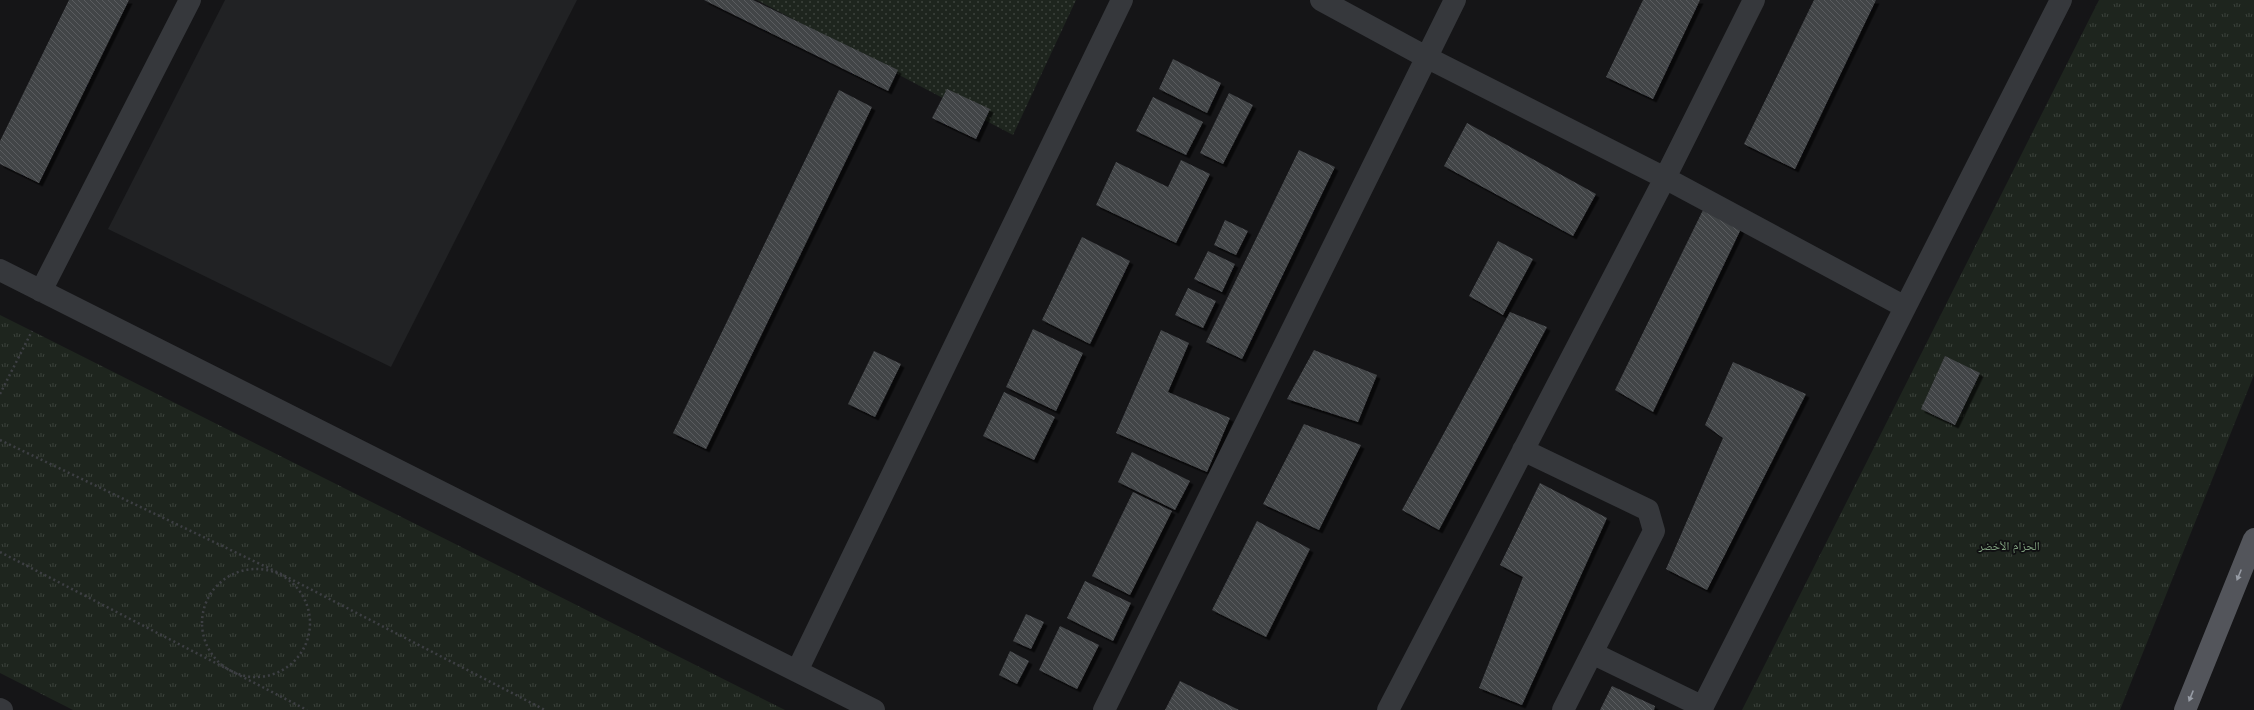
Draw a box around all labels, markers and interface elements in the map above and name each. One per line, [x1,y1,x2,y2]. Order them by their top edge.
park label: الحزام الأخضر [1977,539,2040,554]
one-way arrow [2236,570,2242,582]
one-way arrow [2187,690,2193,702]

